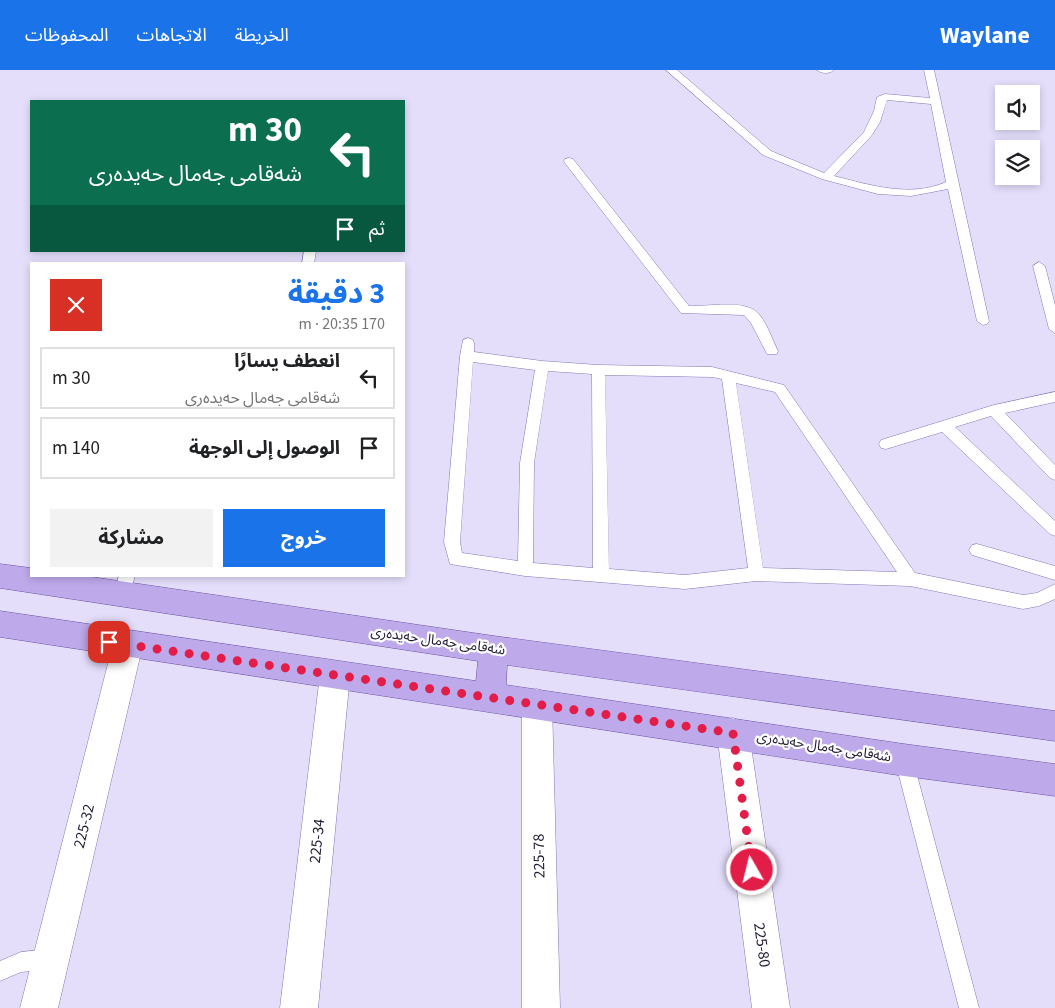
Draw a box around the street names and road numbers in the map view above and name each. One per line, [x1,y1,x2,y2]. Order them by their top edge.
street label: شەقامی جەمال حەیدەری [369,622,507,660]
street label: شەقامی جەمال حەیدەری [755,727,893,767]
street label: 225-32 [68,802,100,850]
street label: 225-34 [304,818,330,864]
street label: 225-78 [528,833,550,879]
street label: 225-80 [748,921,776,969]

